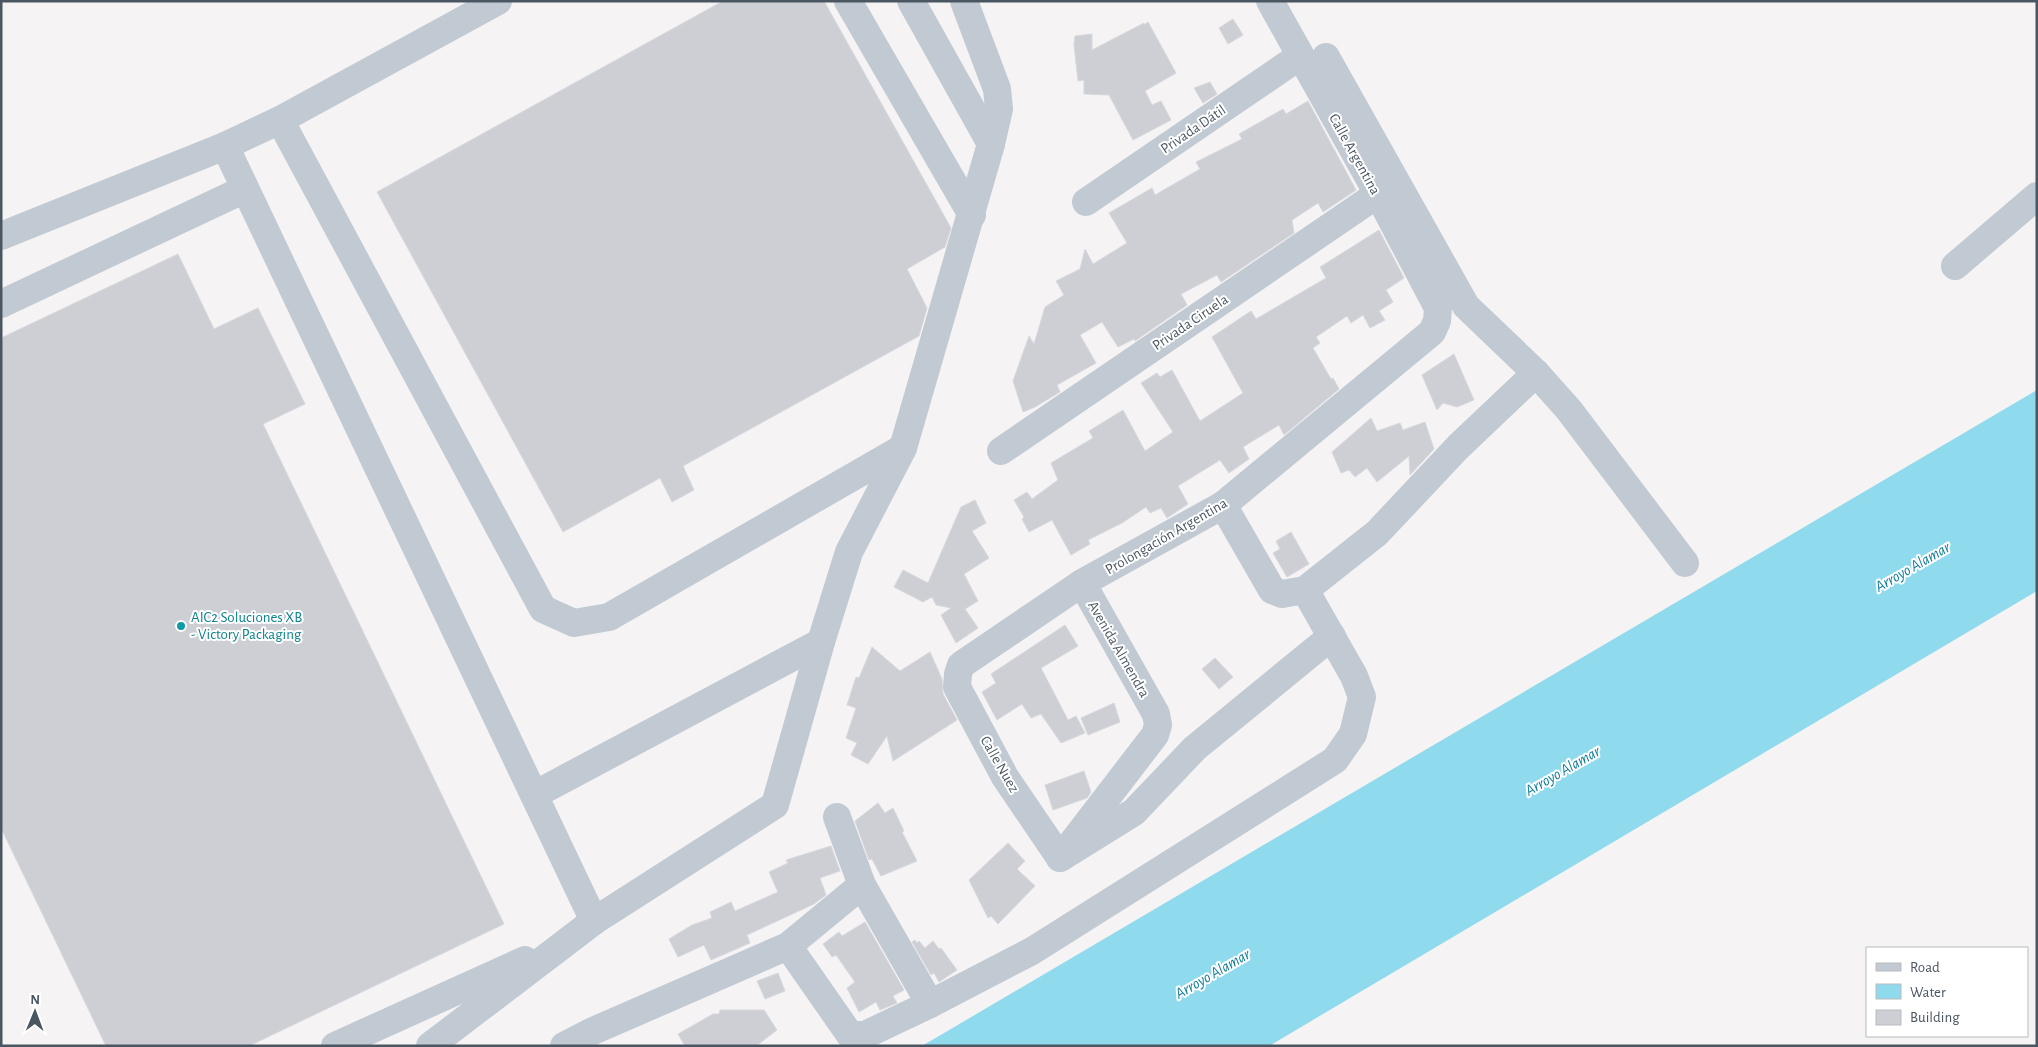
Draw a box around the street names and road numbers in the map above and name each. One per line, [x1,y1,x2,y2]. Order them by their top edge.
street label: Privada Dátil [1158,102,1229,157]
street label: Calle Argentina [1326,111,1383,197]
street label: Privada Ciruela [1150,292,1231,353]
street label: Prolongación Argentina [1103,495,1230,577]
street label: Avenida Almendra [1085,599,1152,700]
street label: Calle Nuez [977,733,1022,795]

